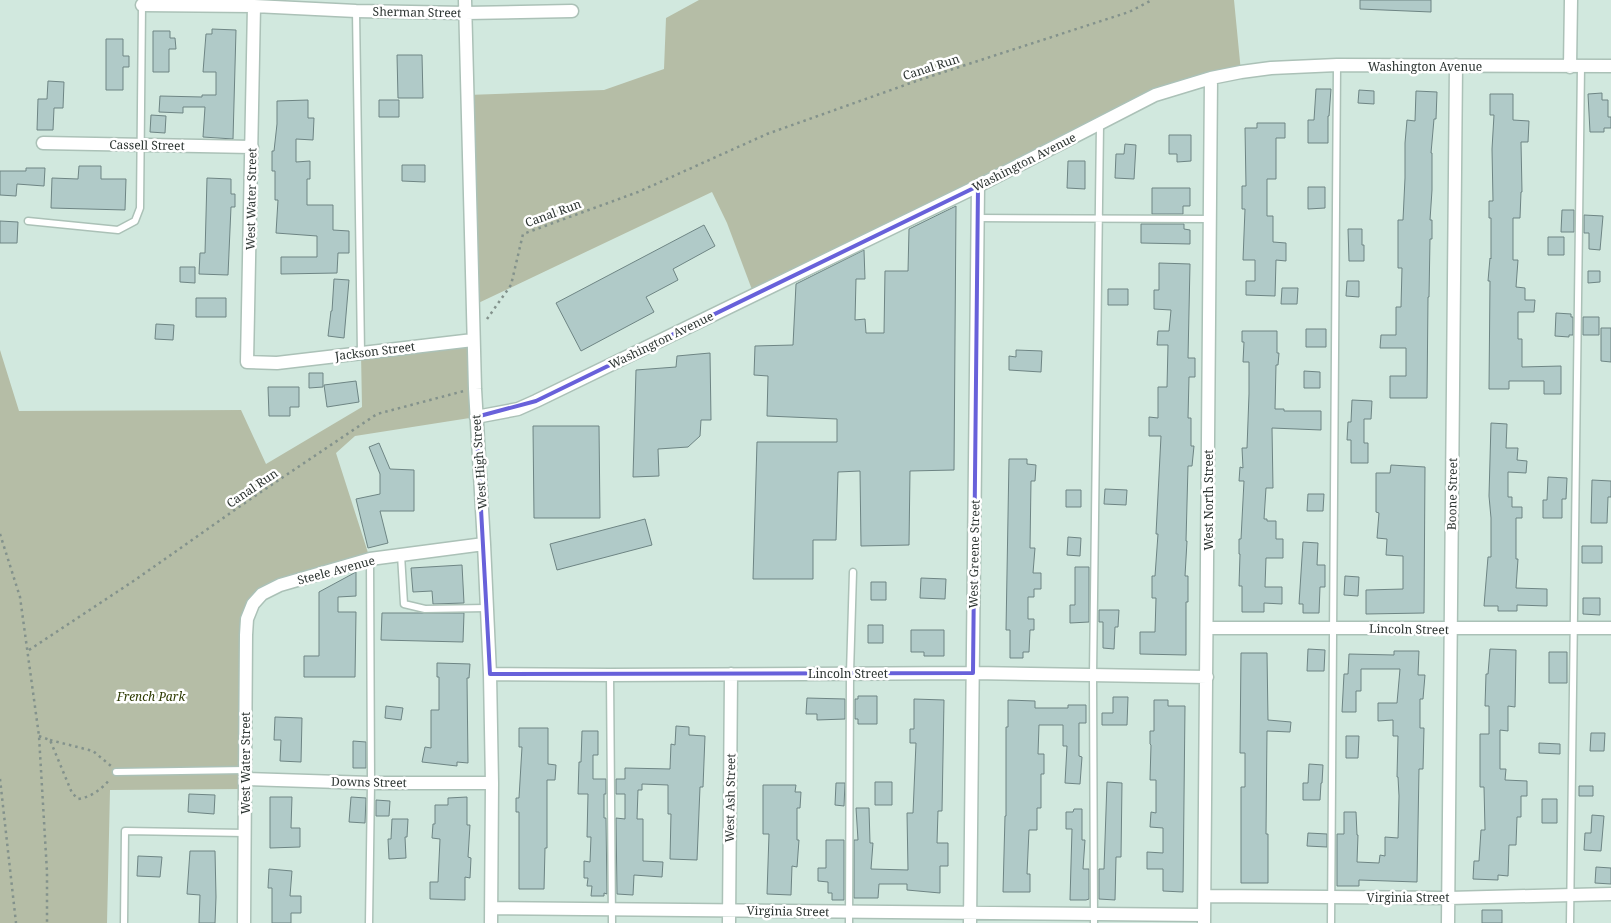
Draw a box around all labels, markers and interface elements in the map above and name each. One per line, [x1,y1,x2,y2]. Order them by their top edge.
street label: Sherman Street [373,3,461,21]
street label: Canal Run [900,50,962,84]
street label: Washington Avenue [1368,58,1482,75]
street label: Washington Avenue [969,128,1079,196]
street label: Cassell Street [109,136,185,154]
street label: West Water Street [242,148,260,250]
street label: Canal Run [523,195,584,231]
street label: Washington Avenue [606,307,716,373]
street label: Jackson Street [333,338,416,364]
street label: West High Street [467,414,491,510]
street label: West North Street [1200,449,1217,551]
street label: Boone Street [1443,458,1461,530]
street label: Canal Run [223,464,281,511]
street label: West Greene Street [965,499,983,609]
street label: Steele Avenue [295,551,377,589]
street label: Lincoln Street [1369,620,1449,638]
street label: Lincoln Street [808,665,888,682]
park label: French Park [116,688,186,705]
street label: West Water Street [237,712,254,814]
street label: West Ash Street [721,753,739,843]
street label: Downs Street [331,773,407,791]
street label: Virginia Street [1367,889,1449,906]
street label: Virginia Street [746,902,830,920]

